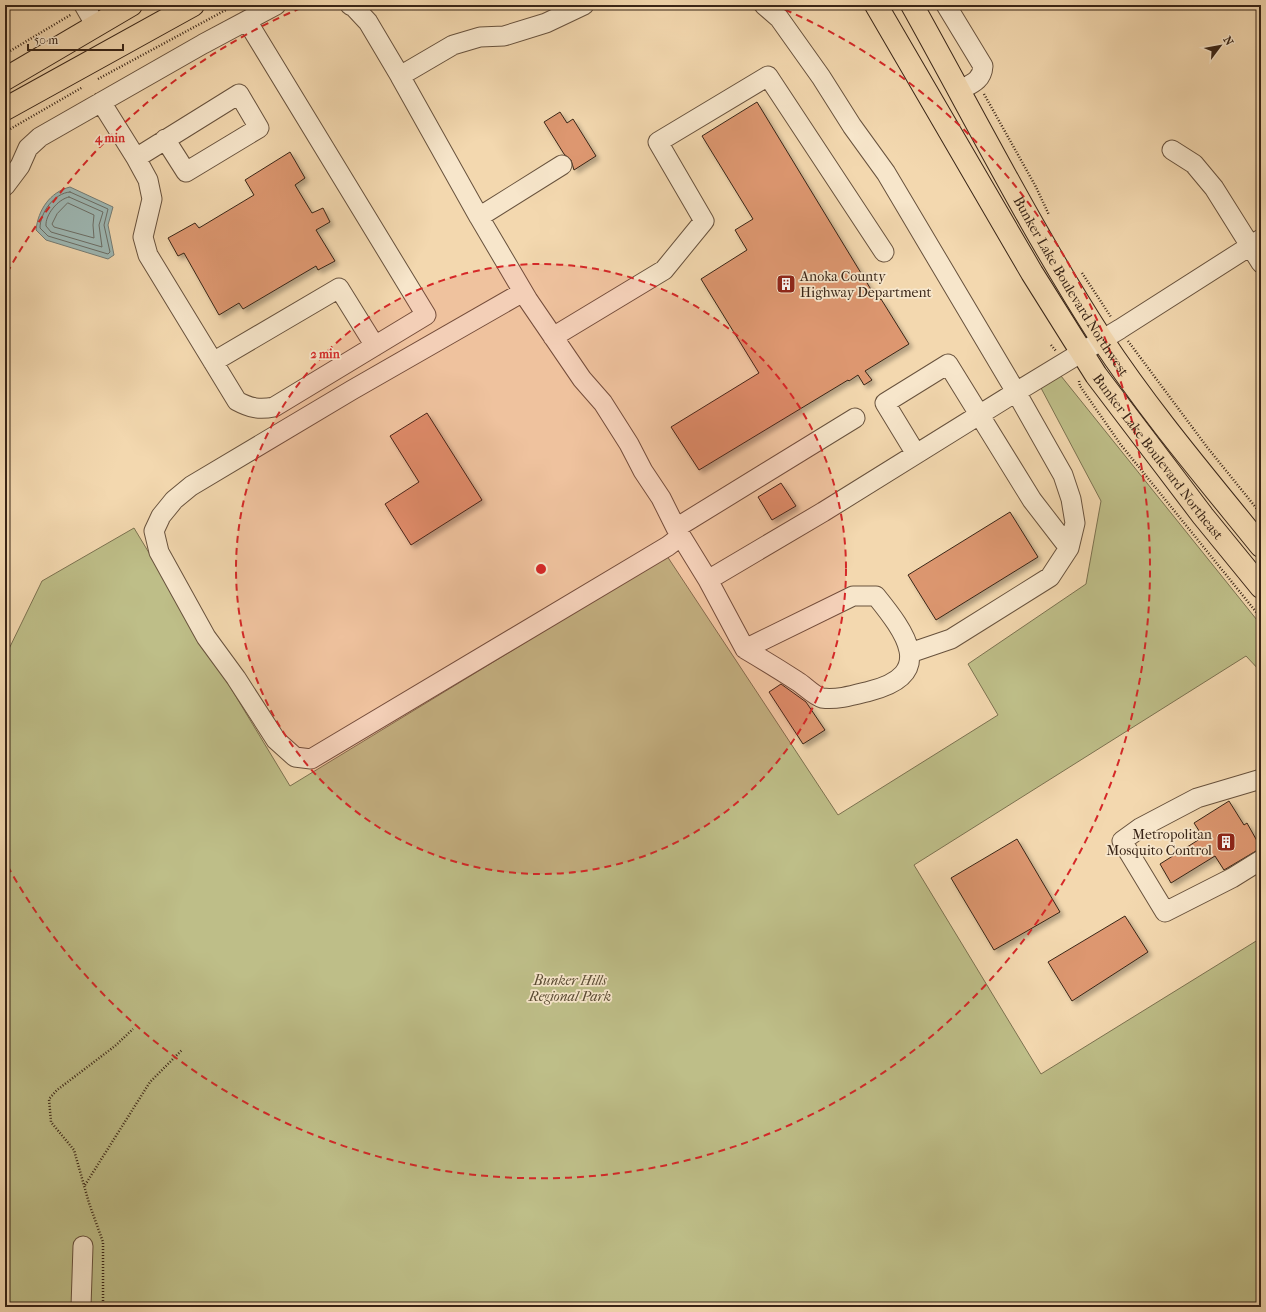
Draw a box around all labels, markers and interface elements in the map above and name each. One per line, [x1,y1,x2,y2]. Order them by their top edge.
scale bar [28,26,123,52]
north arrow [1200,26,1240,66]
text: 50 m [34,33,58,47]
text: N [1220,34,1236,48]
text: 4 min [94,131,126,146]
street label: Bunker Lake Boulevard Northwest [1010,193,1133,379]
place label: Anoka County Highway Department [799,268,931,301]
building icon: Anoka County Highway Department [775,273,797,295]
text: 2 min [310,347,341,361]
street label: Bunker Lake Boulevard Northeast [1089,370,1227,543]
centre of rings [534,562,548,576]
place label: Metropolitan Mosquito Control [1107,826,1212,859]
building icon: Metropolitan Mosquito Control [1215,831,1237,853]
park label: Bunker Hills Regional Park [528,972,611,1005]

